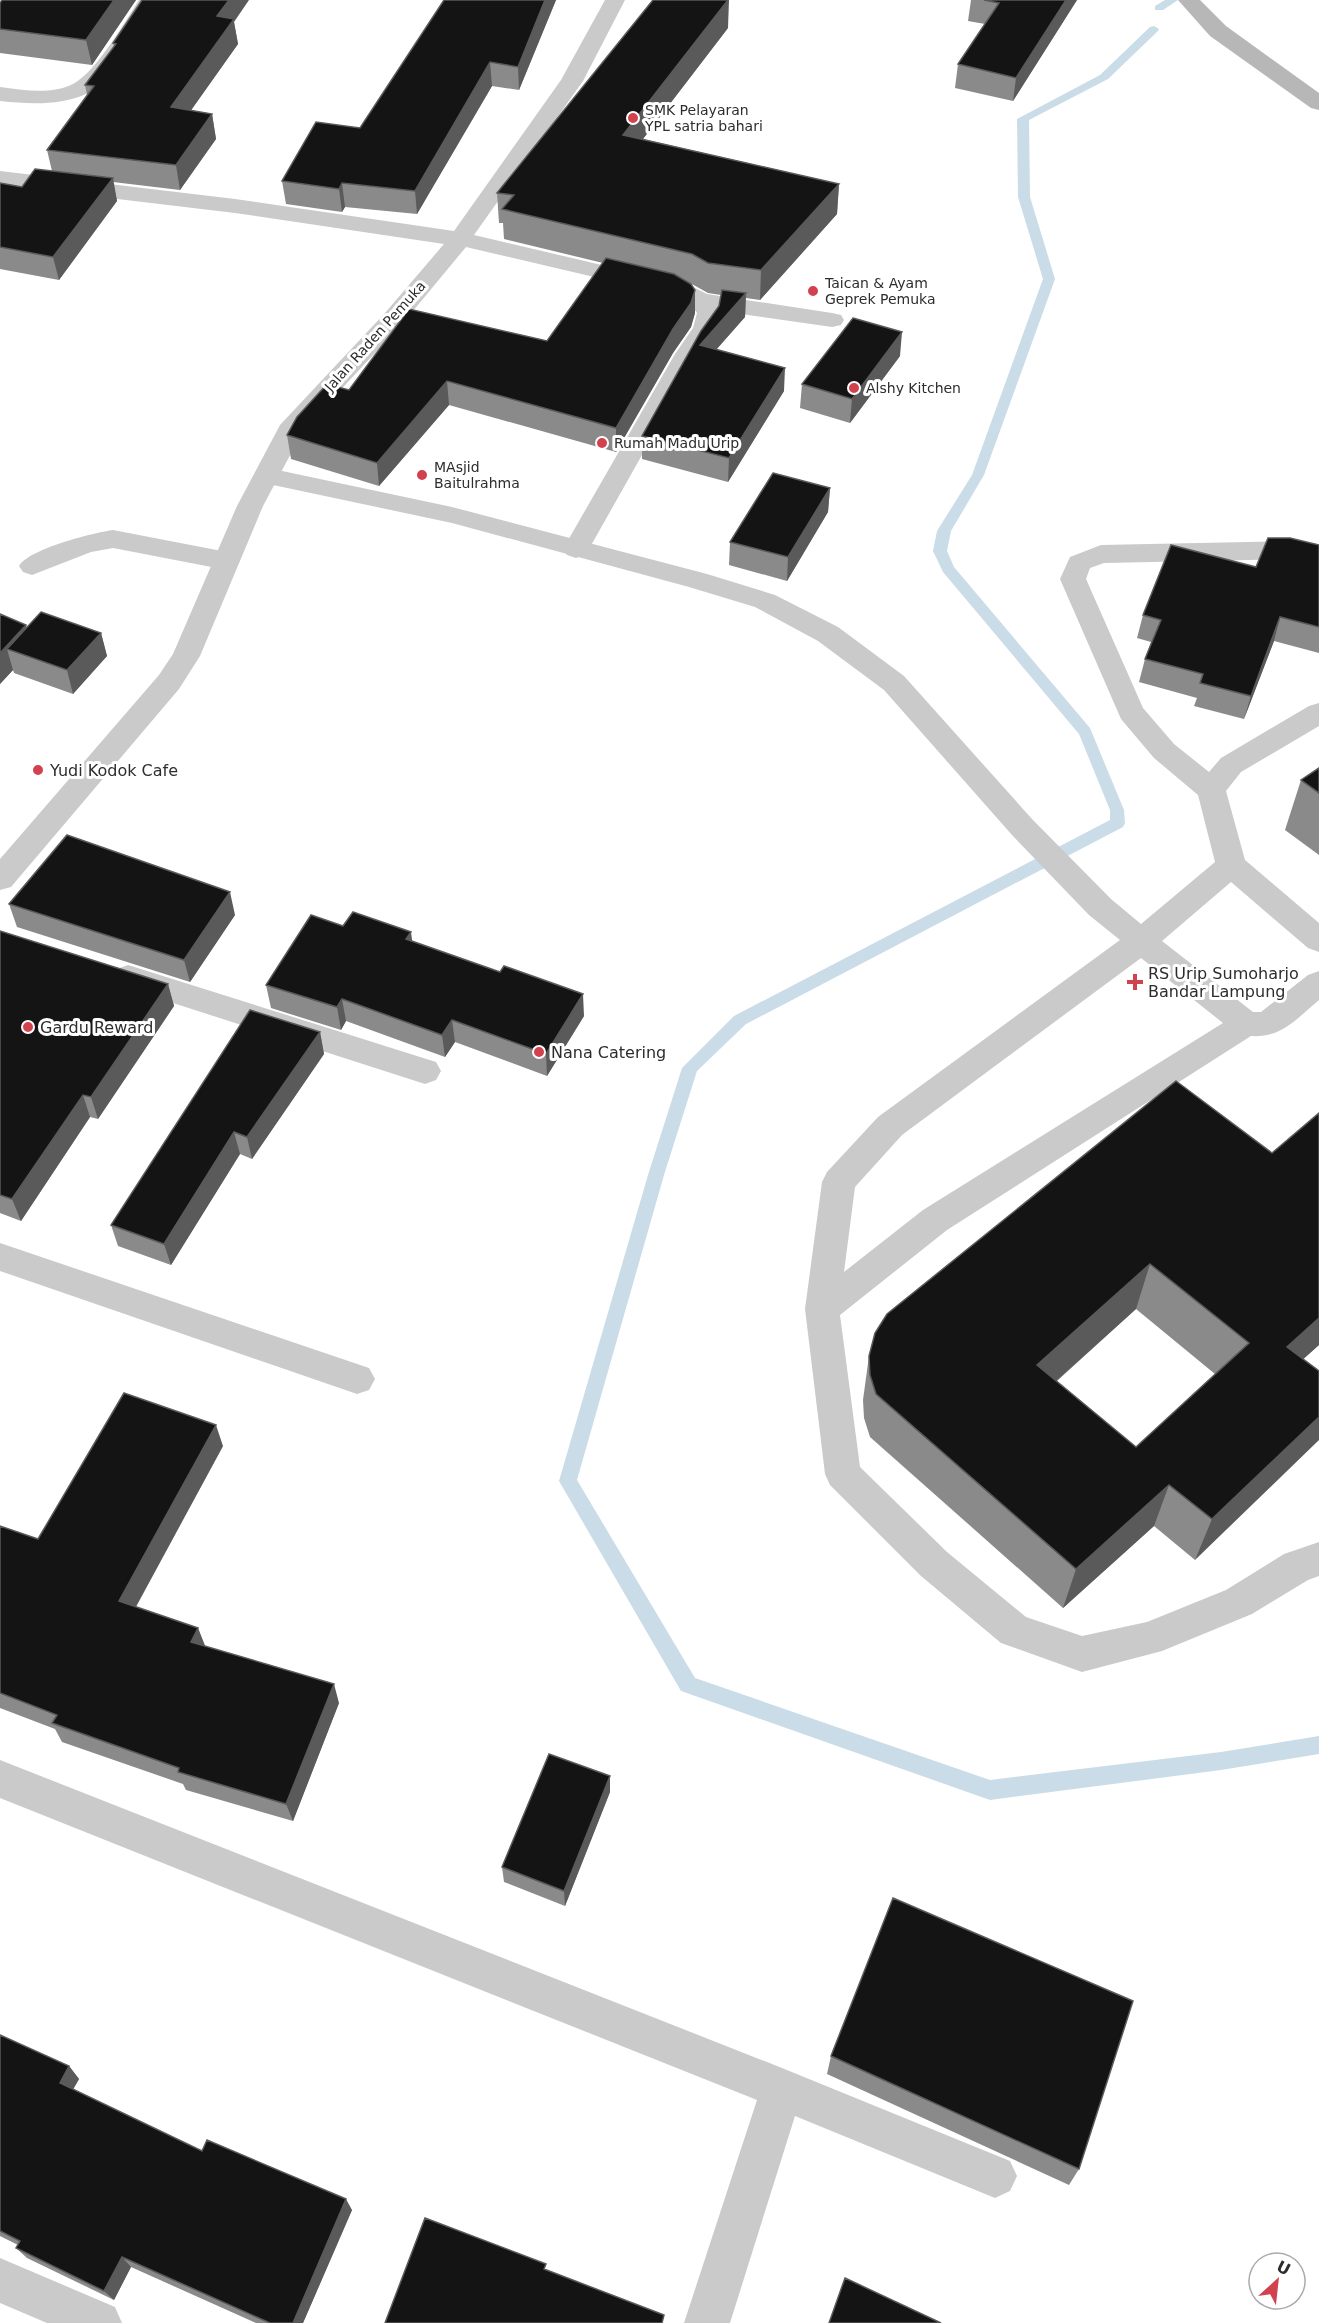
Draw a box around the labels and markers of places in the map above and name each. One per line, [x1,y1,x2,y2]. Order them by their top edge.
place label: SMK Pelayaran YPL satria bahari [644,102,763,134]
marker: SMK Pelayaran YPL satria bahari [626,111,640,125]
place label: Taican & Ayam Geprek Pemuka [824,275,935,307]
marker: Taican & Ayam Geprek Pemuka [806,284,820,298]
place label: Alshy Kitchen [866,380,961,396]
marker: Alshy Kitchen [847,381,861,395]
place label: Rumah Madu Urip [614,435,739,451]
marker: Rumah Madu Urip [595,436,609,450]
place label: MAsjid Baitulrahma [434,459,520,491]
marker: MAsjid Baitulrahma [415,468,429,482]
place label: Yudi Kodok Cafe [49,761,178,780]
marker: Yudi Kodok Cafe [31,763,45,777]
place label: RS Urip Sumoharjo Bandar Lampung [1148,964,1299,1001]
marker: RS Urip Sumoharjo Bandar Lampung [1126,973,1144,991]
place label: Gardu Reward [40,1018,153,1037]
marker: Gardu Reward [21,1020,35,1034]
place label: Nana Catering [551,1043,666,1062]
marker: Nana Catering [532,1045,546,1059]

